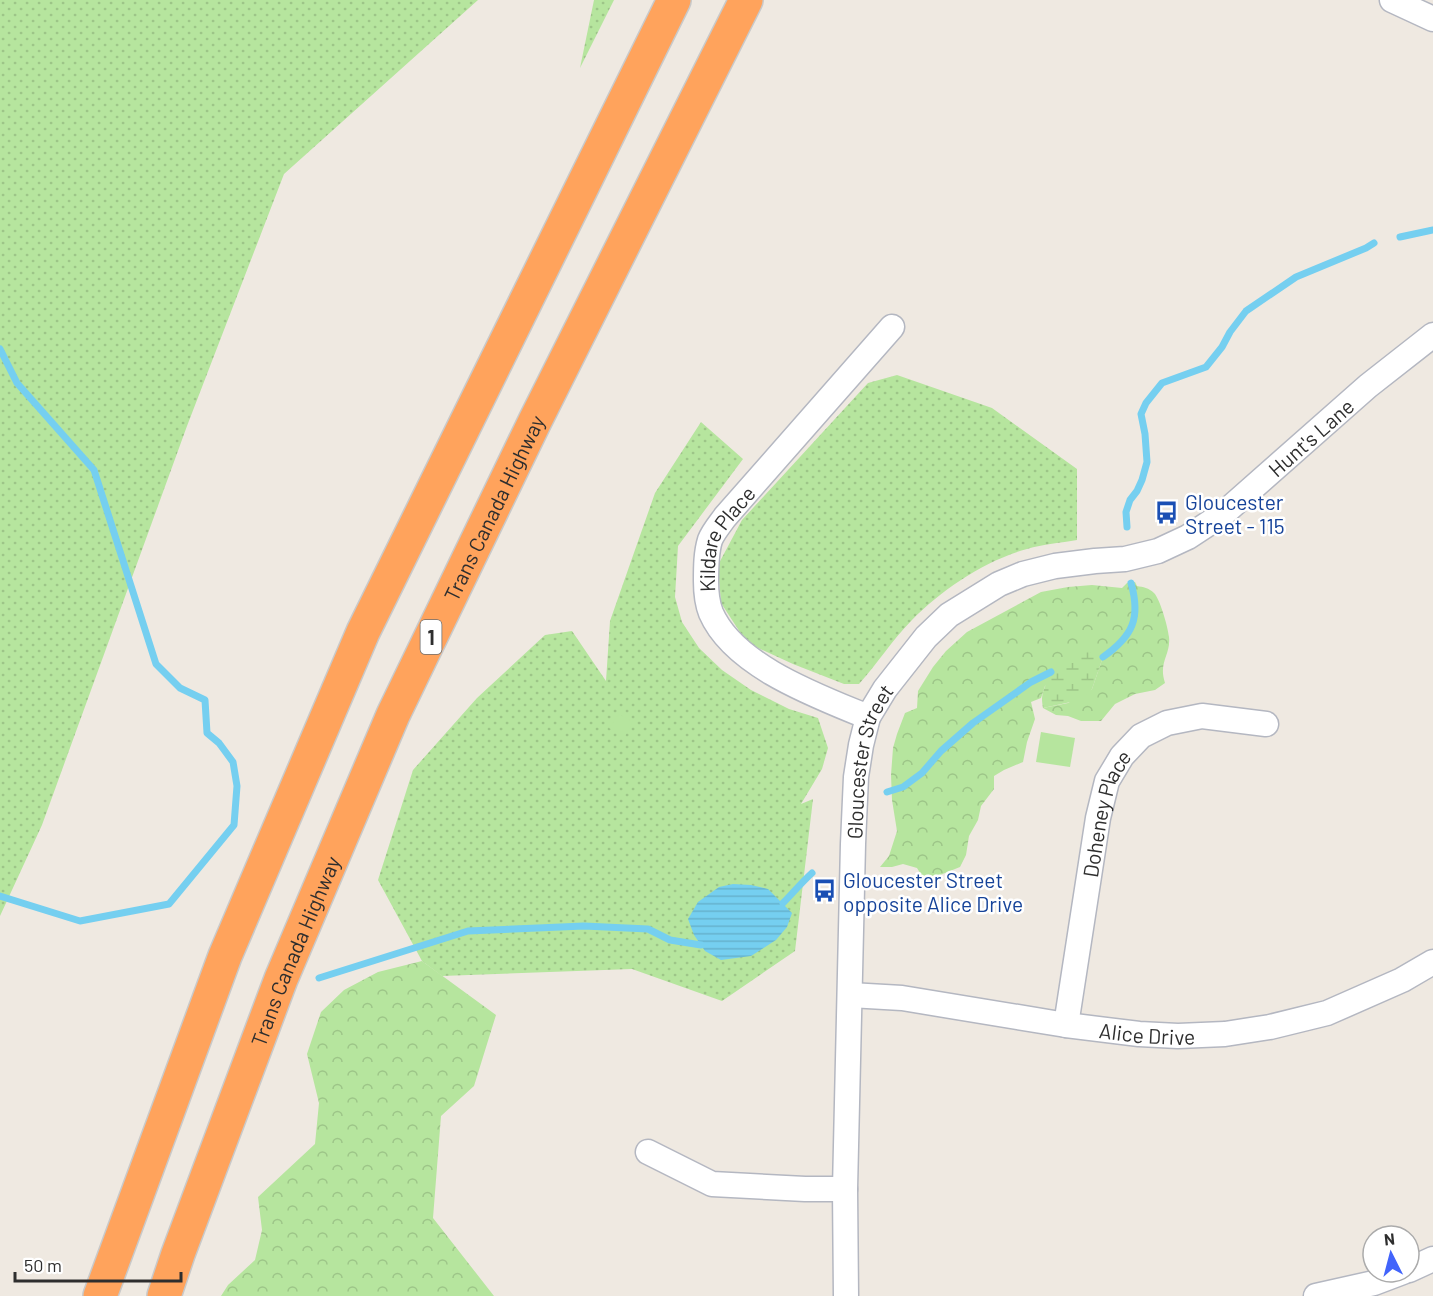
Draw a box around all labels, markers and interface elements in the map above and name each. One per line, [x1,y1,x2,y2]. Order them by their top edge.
street label: Hunt's Lane [1263,392,1358,481]
street label: Trans Canada Highway [438,410,549,605]
street label: Kildare Place [693,480,760,593]
place label: Gloucester Street - 115 [1185,489,1285,538]
bus stop icon: Gloucester Street - 115 [1154,500,1180,526]
road number: 1 [420,620,442,654]
street label: Gloucester Street [841,678,897,840]
street label: Doheney Place [1076,743,1135,879]
street label: Trans Canada Highway [245,852,344,1049]
place label: Gloucester Street opposite Alice Drive [843,867,1023,916]
bus stop icon: Gloucester Street opposite Alice Drive [812,878,838,904]
street label: Alice Drive [1098,1017,1196,1049]
north arrow [1361,1224,1421,1284]
text: N [1383,1229,1396,1249]
scale bar [15,1245,182,1283]
text: 50 m [24,1254,62,1276]

